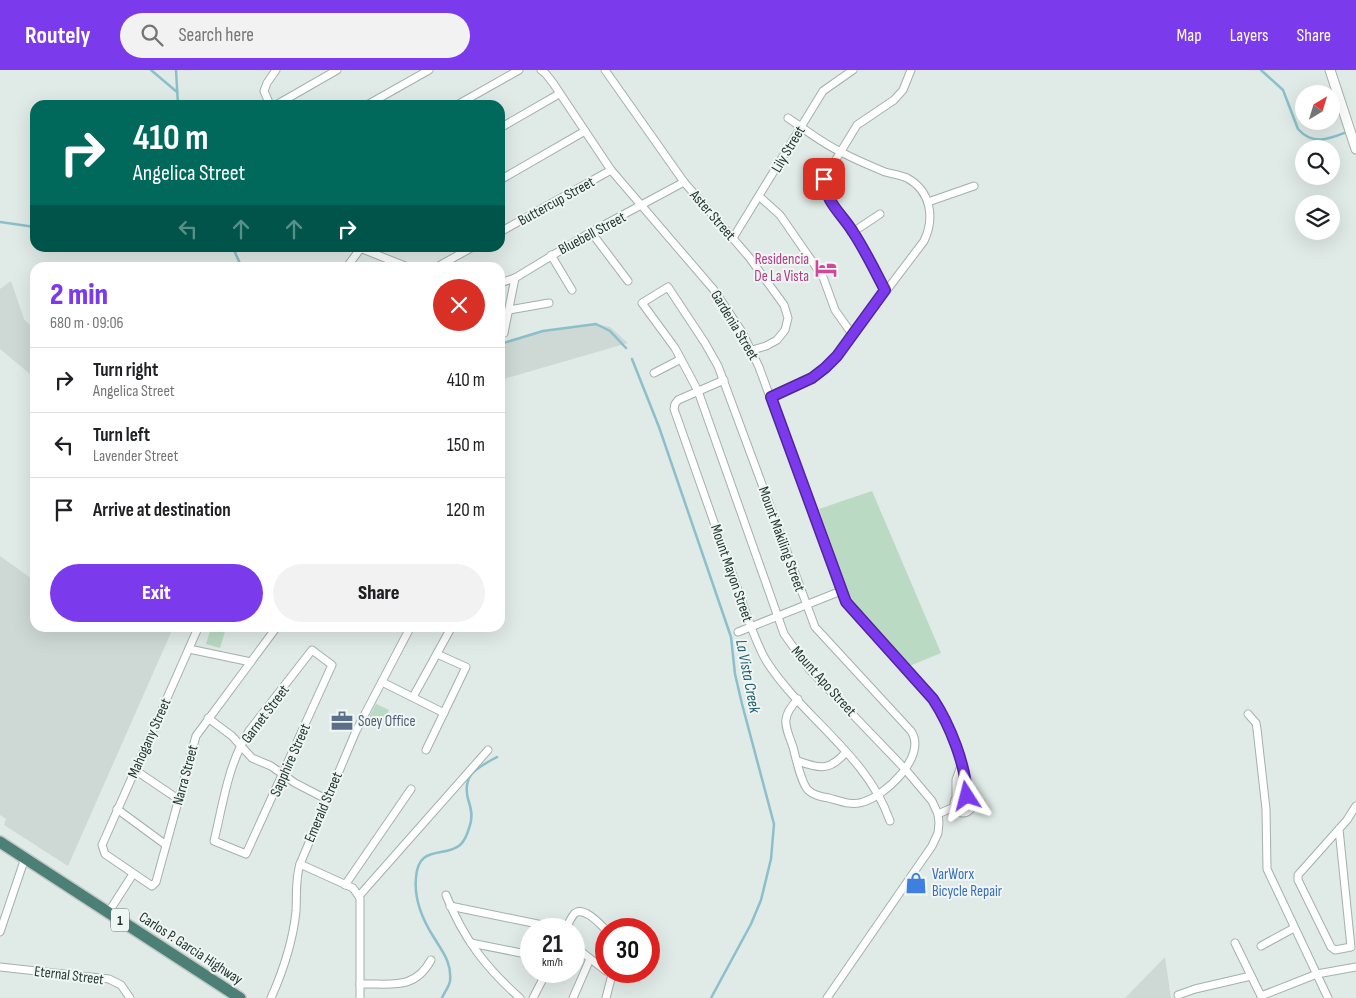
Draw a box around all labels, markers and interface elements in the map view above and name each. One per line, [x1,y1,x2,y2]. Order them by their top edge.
search box [120,13,470,58]
text: Routely [25,21,90,50]
icon: search [138,21,166,49]
text: Search here [178,24,254,47]
text: Map [1177,25,1202,46]
text: Layers [1230,25,1269,46]
text: Share [1297,25,1331,46]
north arrow [1295,85,1340,130]
map controls [1295,85,1340,240]
text: 410 m [133,117,208,160]
icon: right [50,120,115,185]
street label: Lily Street [767,122,810,176]
button: search [1295,140,1340,185]
pin [803,158,845,200]
text: Angelica Street [133,160,245,187]
icon: arrive [810,165,838,193]
street label: Buttercup Street [515,172,598,230]
street label: Aster Street [685,185,740,245]
button: layers [1295,195,1340,240]
street label: Bluebell Street [555,208,630,259]
icon: left [174,215,202,243]
icon: ahead [227,215,255,243]
icon: ahead [280,215,308,243]
icon: right [333,215,361,243]
place label: Residencia De La Vista [754,250,809,286]
hotel icon: Residencia De La Vista [813,255,839,281]
text: 2 min [50,277,108,313]
button: close [433,279,485,331]
street label: Gardenia Street [706,287,763,364]
text: 680 m · 09:06 [50,314,124,333]
text: Turn right [93,359,158,382]
icon: right [50,366,78,394]
text: 410 m [447,369,485,392]
text: Angelica Street [93,382,175,401]
text: Turn left [93,424,150,447]
icon: left [50,431,78,459]
text: 150 m [447,434,485,457]
text: Lavender Street [93,447,178,466]
street label: Mount Makiling Street [754,484,809,595]
icon: arrive [50,496,78,524]
text: Arrive at destination [93,499,231,522]
text: 120 m [447,499,485,522]
street label: Mount Mayon Street [706,522,757,625]
button: Exit [50,564,263,622]
button: Share [273,564,485,622]
water label: La Vista Creek [731,638,764,715]
street label: Mount Apo Street [787,642,860,721]
street label: Garnet Street [237,681,294,747]
street label: Mahogany Street [123,695,176,781]
office icon: Soey Office [329,708,355,734]
place label: Soey Office [358,712,416,731]
street label: Sapphire Street [266,720,315,800]
street label: Narra Street [168,743,203,807]
street label: Emerald Street [300,769,347,845]
position arrow [940,769,992,821]
place label: VarWorx Bicycle Repair [932,865,1003,901]
shop icon: VarWorx Bicycle Repair [903,870,929,896]
road number: 1 [111,908,129,932]
street label: Carlos P. Garcia Highway [135,908,246,989]
speed limit sign: 30 [595,918,660,983]
text: 21 [542,929,563,960]
text: km/h [542,955,563,970]
street label: Eternal Street [33,962,105,989]

